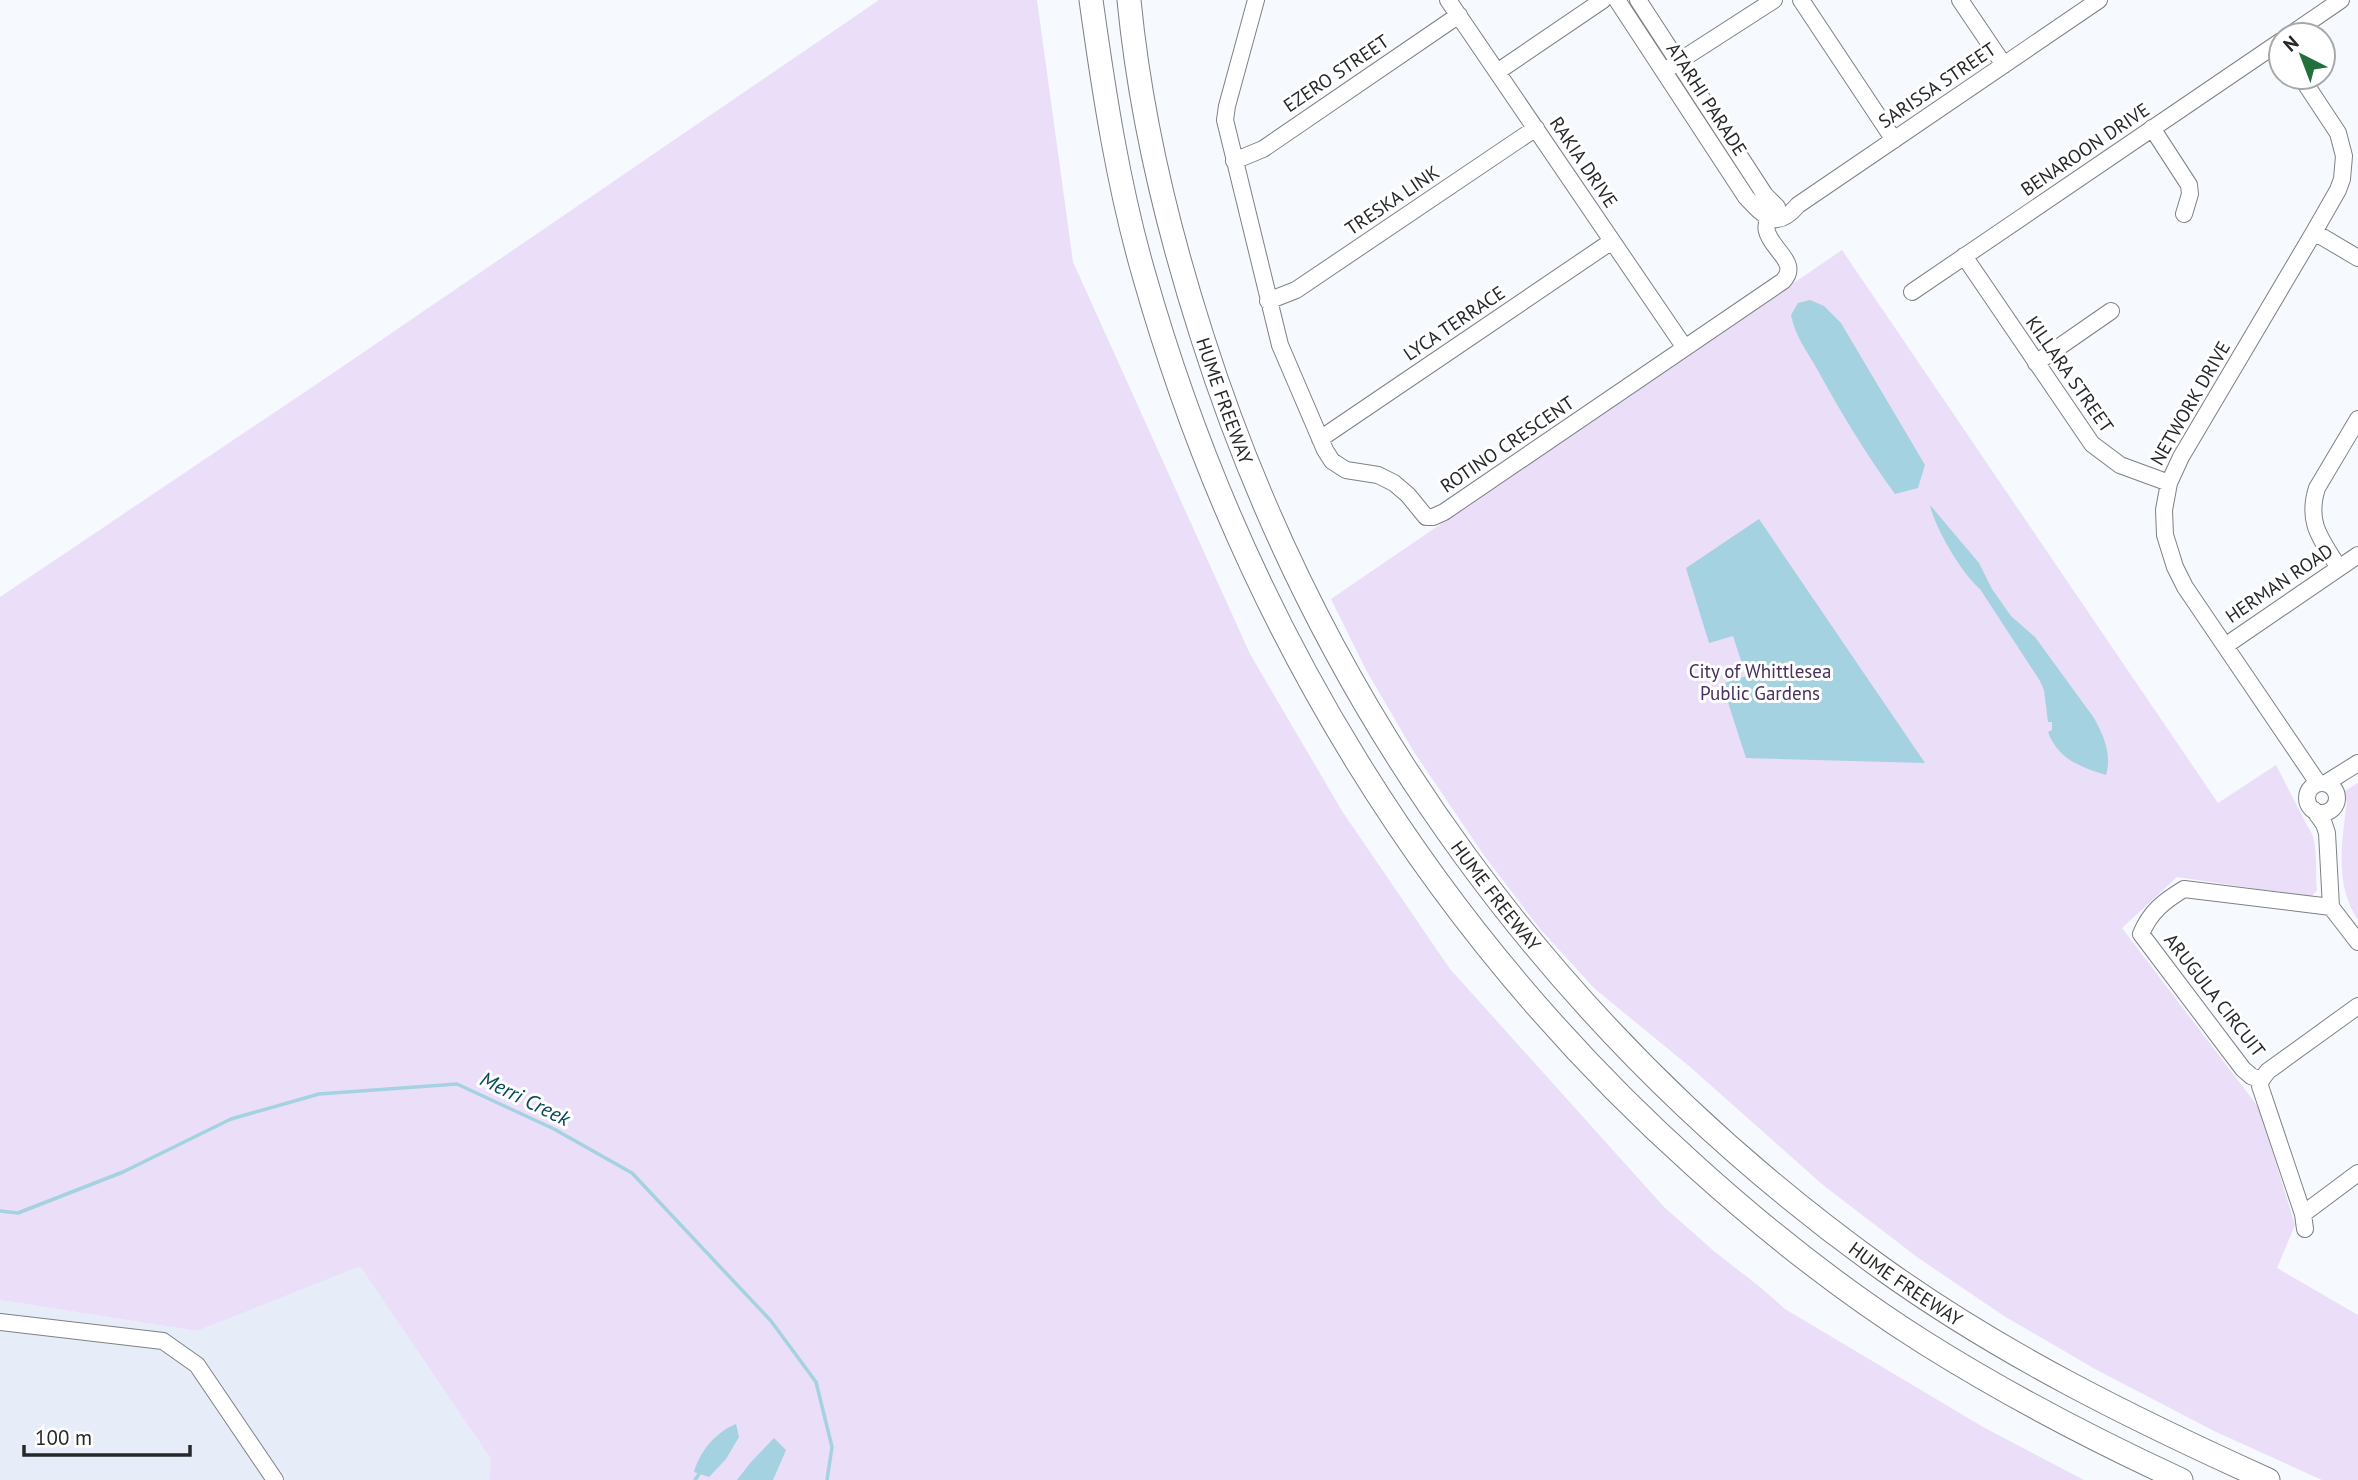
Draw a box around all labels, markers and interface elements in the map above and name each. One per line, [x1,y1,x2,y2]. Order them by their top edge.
north arrow [2267,21,2337,91]
street label: EZERO STREET [1279,29,1394,117]
text: N [2278,30,2303,56]
street label: SARISSA STREET [1874,37,2001,133]
street label: ATARHI PARADE [1662,38,1752,160]
street label: BENAROON DRIVE [2016,97,2154,201]
street label: RAKIA DRIVE [1545,112,1623,212]
street label: TRESKA LINK [1340,160,1444,240]
street label: LYCA TERRACE [1399,280,1509,366]
street label: KILLARA STREET [2021,311,2119,437]
street label: HUME FREEWAY [1191,334,1259,468]
street label: NETWORK DRIVE [2145,337,2235,469]
street label: ROTINO CRESCENT [1436,390,1579,498]
street label: HERMAN ROAD [2221,538,2337,628]
park label: City of Whittlesea Public Gardens [1689,659,1831,705]
street label: HUME FREEWAY [1446,836,1546,956]
street label: ARUGULA CIRCUIT [2159,928,2271,1062]
water label: Merri Creek [476,1065,576,1133]
street label: HUME FREEWAY [1844,1236,1967,1331]
scale bar [24,1414,191,1458]
text: 100 m [35,1424,92,1451]

